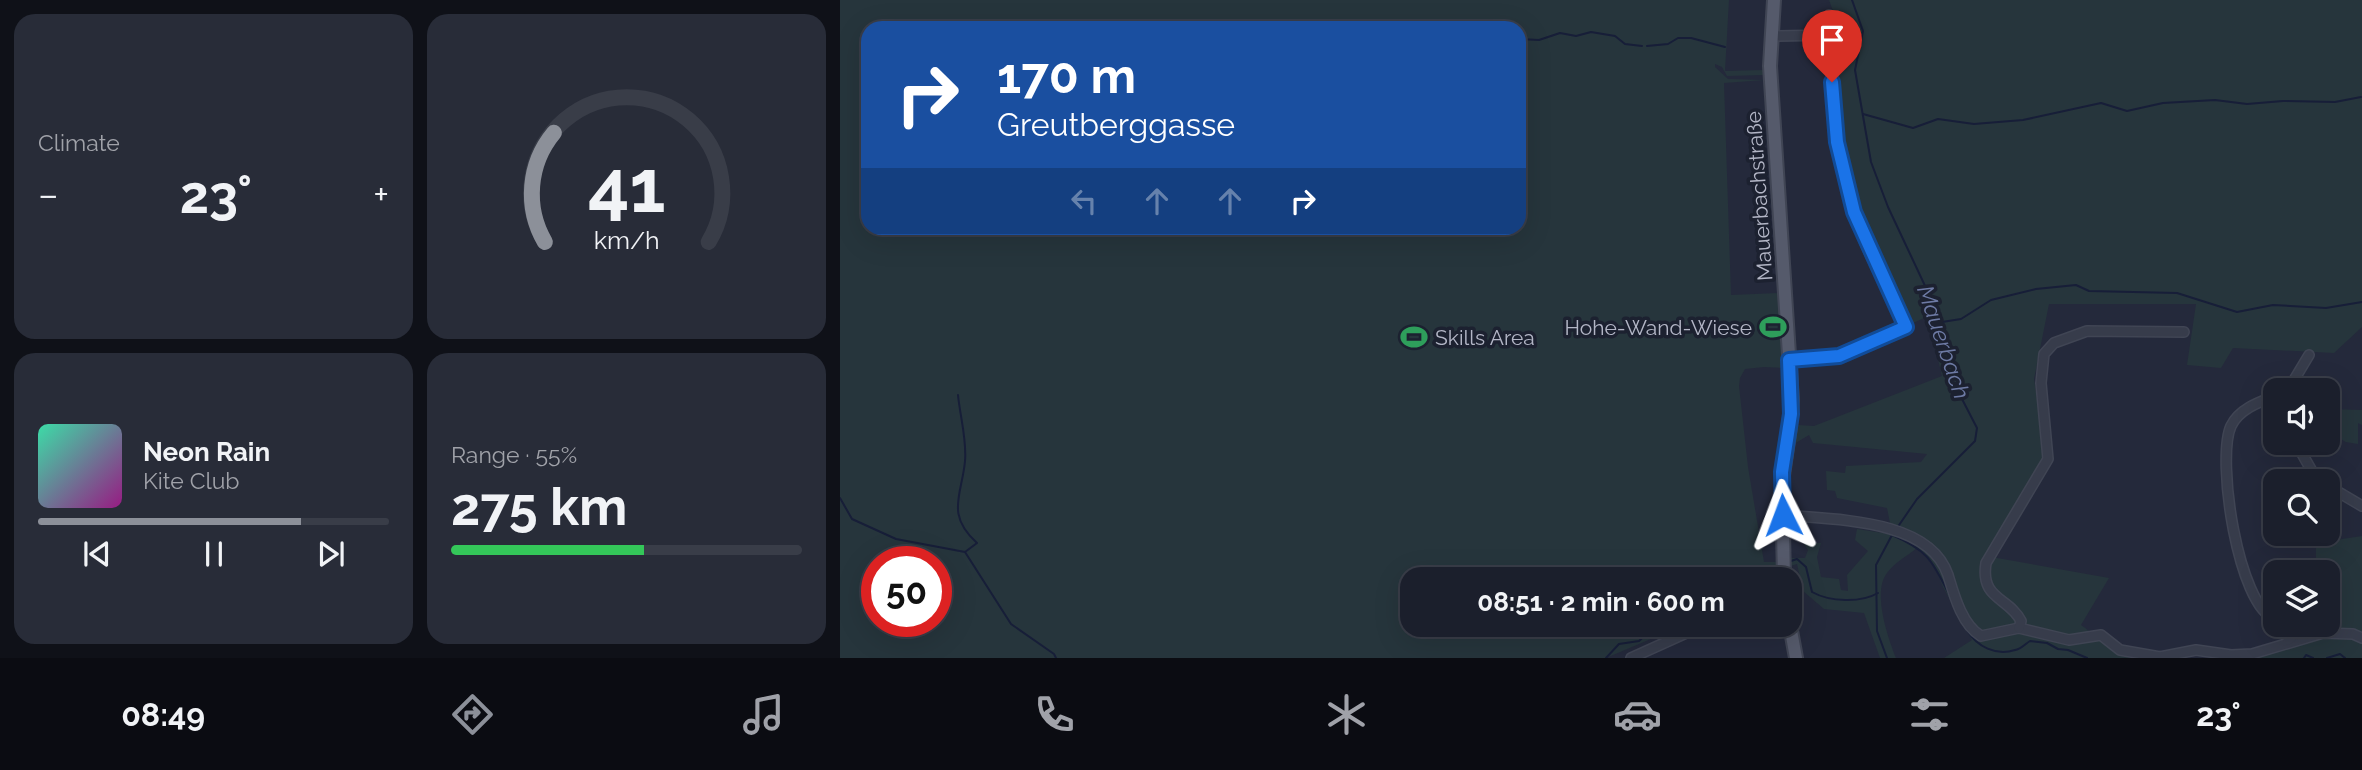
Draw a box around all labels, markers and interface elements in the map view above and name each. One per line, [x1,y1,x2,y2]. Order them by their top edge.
pin [1802,10,1862,82]
icon: arrive [1813,21,1851,59]
text: 170 m [997,47,1136,104]
icon: right [882,49,973,140]
text: Greutberggasse [997,106,1235,143]
street label: Mauerbachstraße [1741,110,1777,282]
text: Climate [38,129,120,156]
text: 41 [588,145,665,230]
text: 23° [180,164,252,225]
text: − [38,172,58,217]
text: + [373,172,389,217]
icon: left [1065,182,1103,220]
icon: ahead [1138,182,1176,220]
icon: ahead [1211,182,1249,220]
icon: right [1284,182,1322,220]
text: km/h [594,225,659,255]
water label: Mauerbach [1912,282,1976,402]
sports icon: Hohe-Wand-Wiese [1758,312,1788,342]
place label: Hohe-Wand-Wiese [1564,315,1752,340]
sports icon: Skills Area [1399,322,1429,352]
place label: Skills Area [1435,325,1535,350]
map controls [2263,378,2340,637]
button: sound [2263,378,2340,455]
text: Neon Rain [143,437,270,467]
text: Range · 55% [451,441,577,468]
text: Kite Club [143,467,240,494]
button: search [2263,469,2340,546]
text: 275 km [451,476,628,537]
position arrow [1746,478,1820,552]
icon: previous [78,535,116,573]
icon: pause [195,535,233,573]
icon: next [312,535,350,573]
speed limit sign: 50 [861,546,952,637]
button: layers [2263,560,2340,637]
text: 08:51 · 2 min · 600 m [1477,587,1725,617]
icon: directions [448,690,497,739]
icon: music [739,690,788,739]
icon: phone [1030,690,1079,739]
icon: climate [1322,690,1371,739]
icon: car [1613,690,1662,739]
icon: filters [1905,690,1954,739]
text: 08:49 [121,696,205,733]
text: 23° [2196,696,2241,733]

